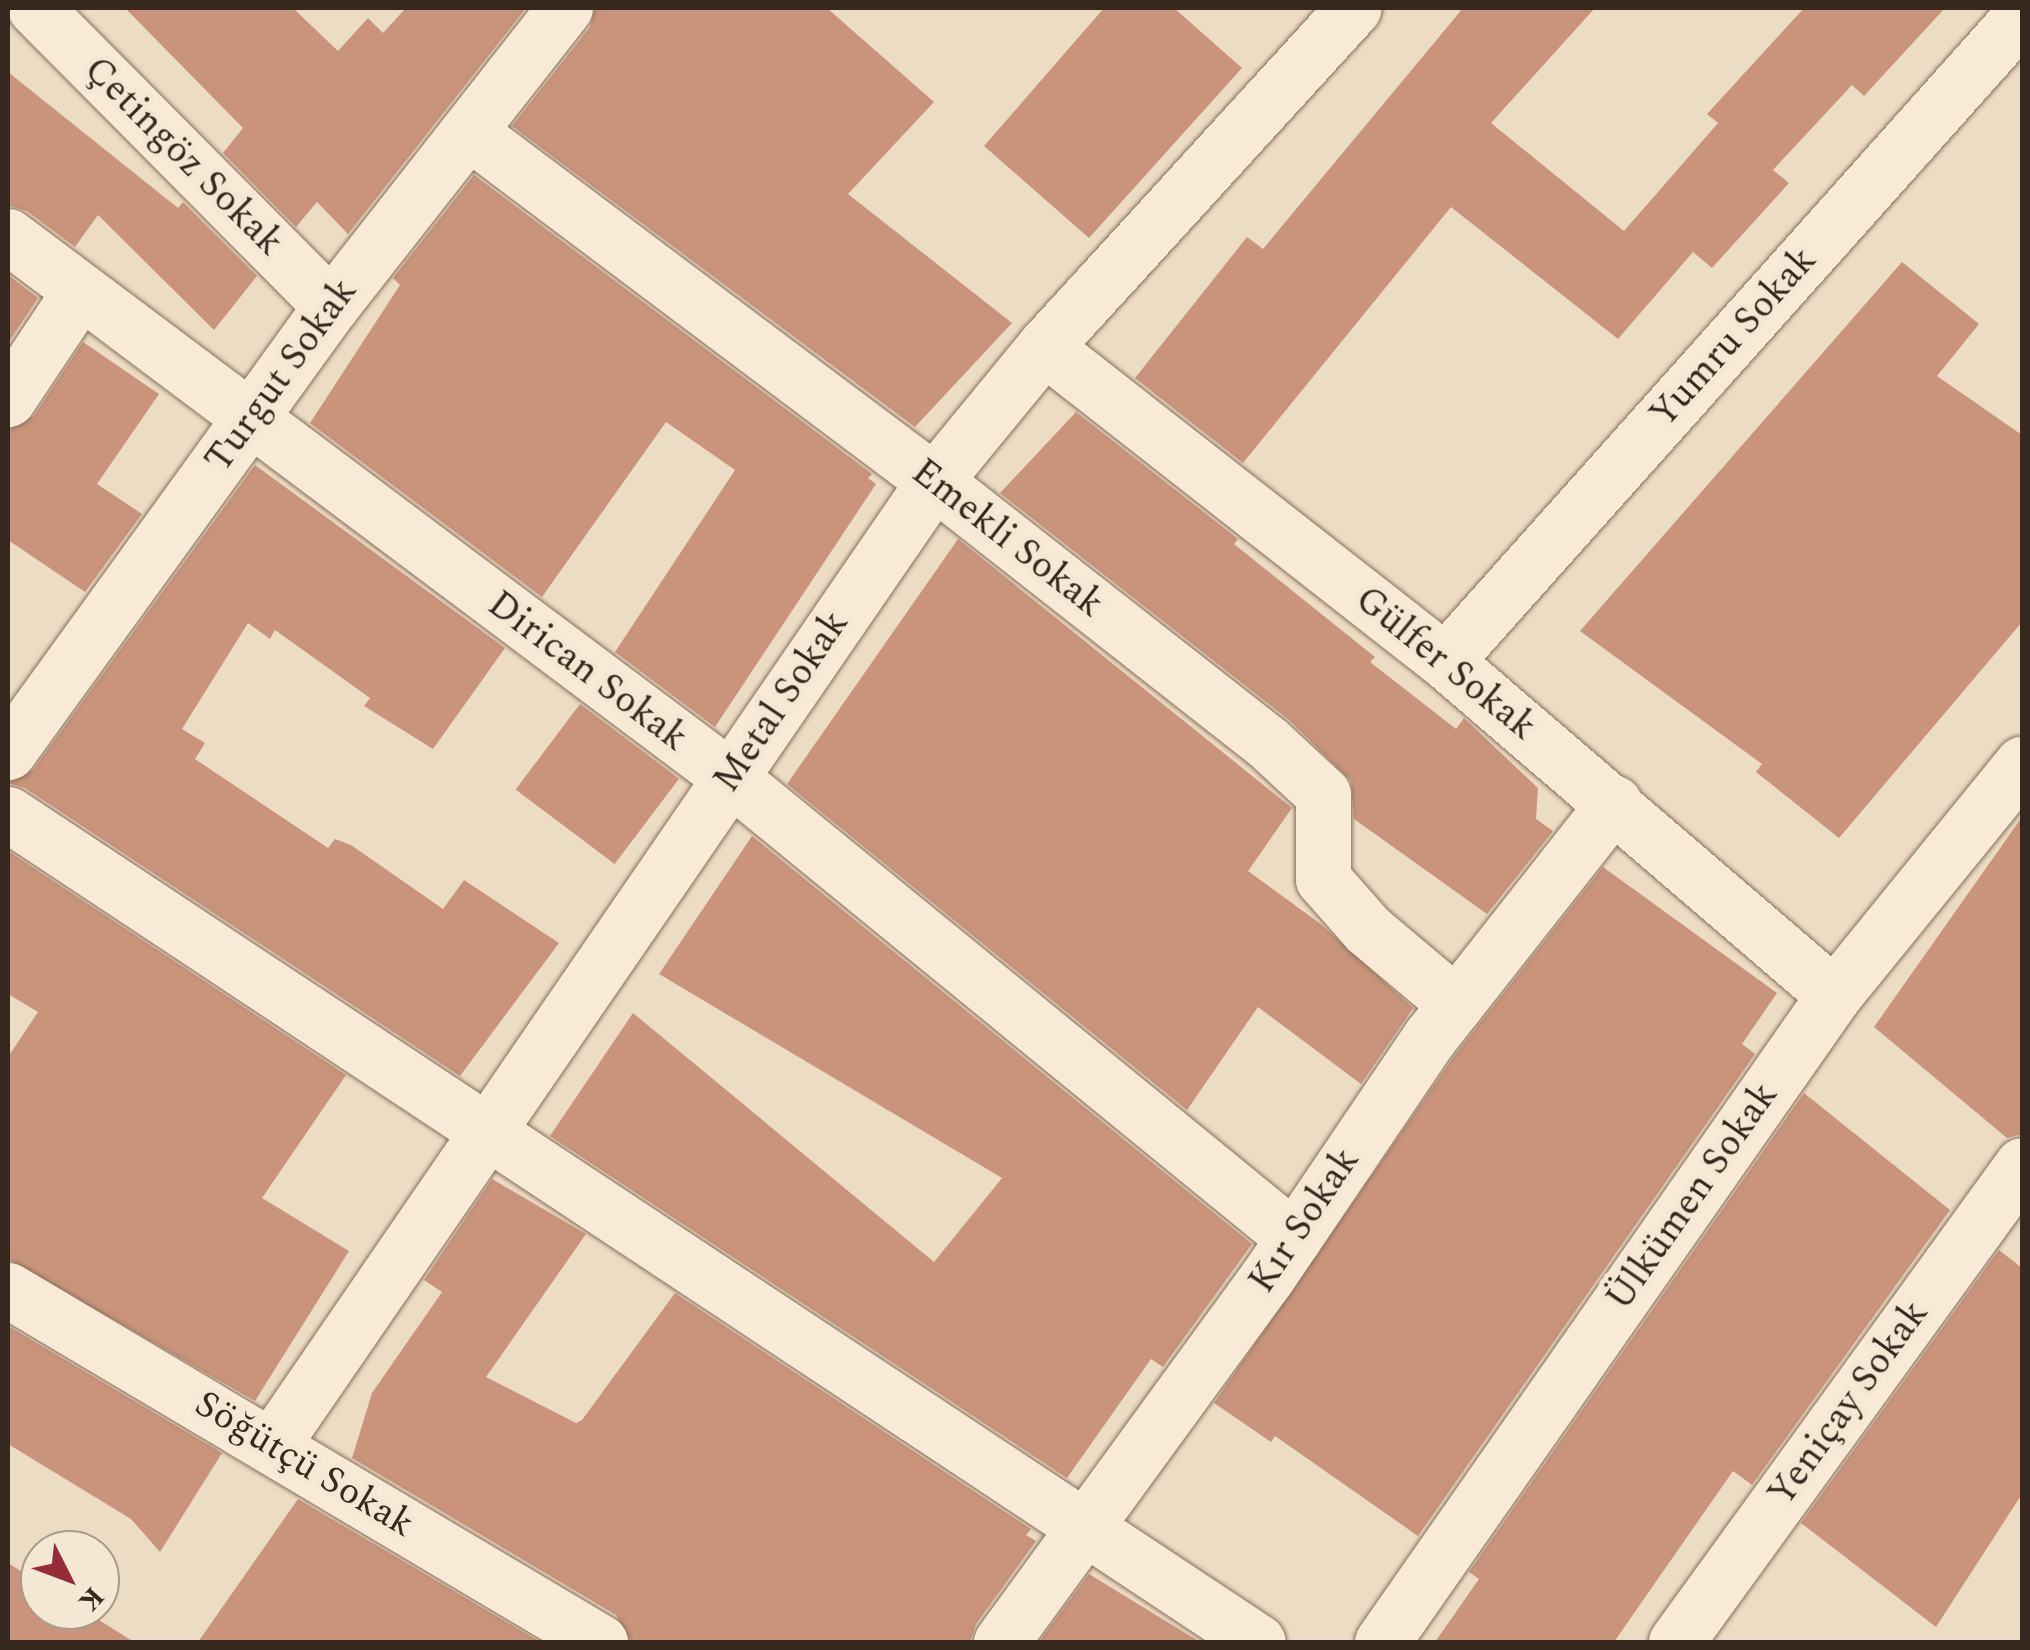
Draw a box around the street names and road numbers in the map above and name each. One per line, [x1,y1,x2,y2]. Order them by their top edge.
street label: Çetingöz Sokak [74,48,292,266]
street label: Yumru Sokak [1641,238,1827,438]
street label: Turgut Sokak [196,270,368,482]
street label: Emekli Sokak [902,450,1112,628]
street label: Gülfer Sokak [1345,577,1545,751]
street label: Dirican Sokak [478,582,696,762]
street label: Metal Sokak [705,603,859,801]
street label: Ülkümen Sokak [1597,1074,1789,1320]
street label: Kır Sokak [1240,1140,1370,1302]
street label: Yeniçay Sokak [1759,1292,1939,1516]
street label: Söğütçü Sokak [186,1382,422,1548]

